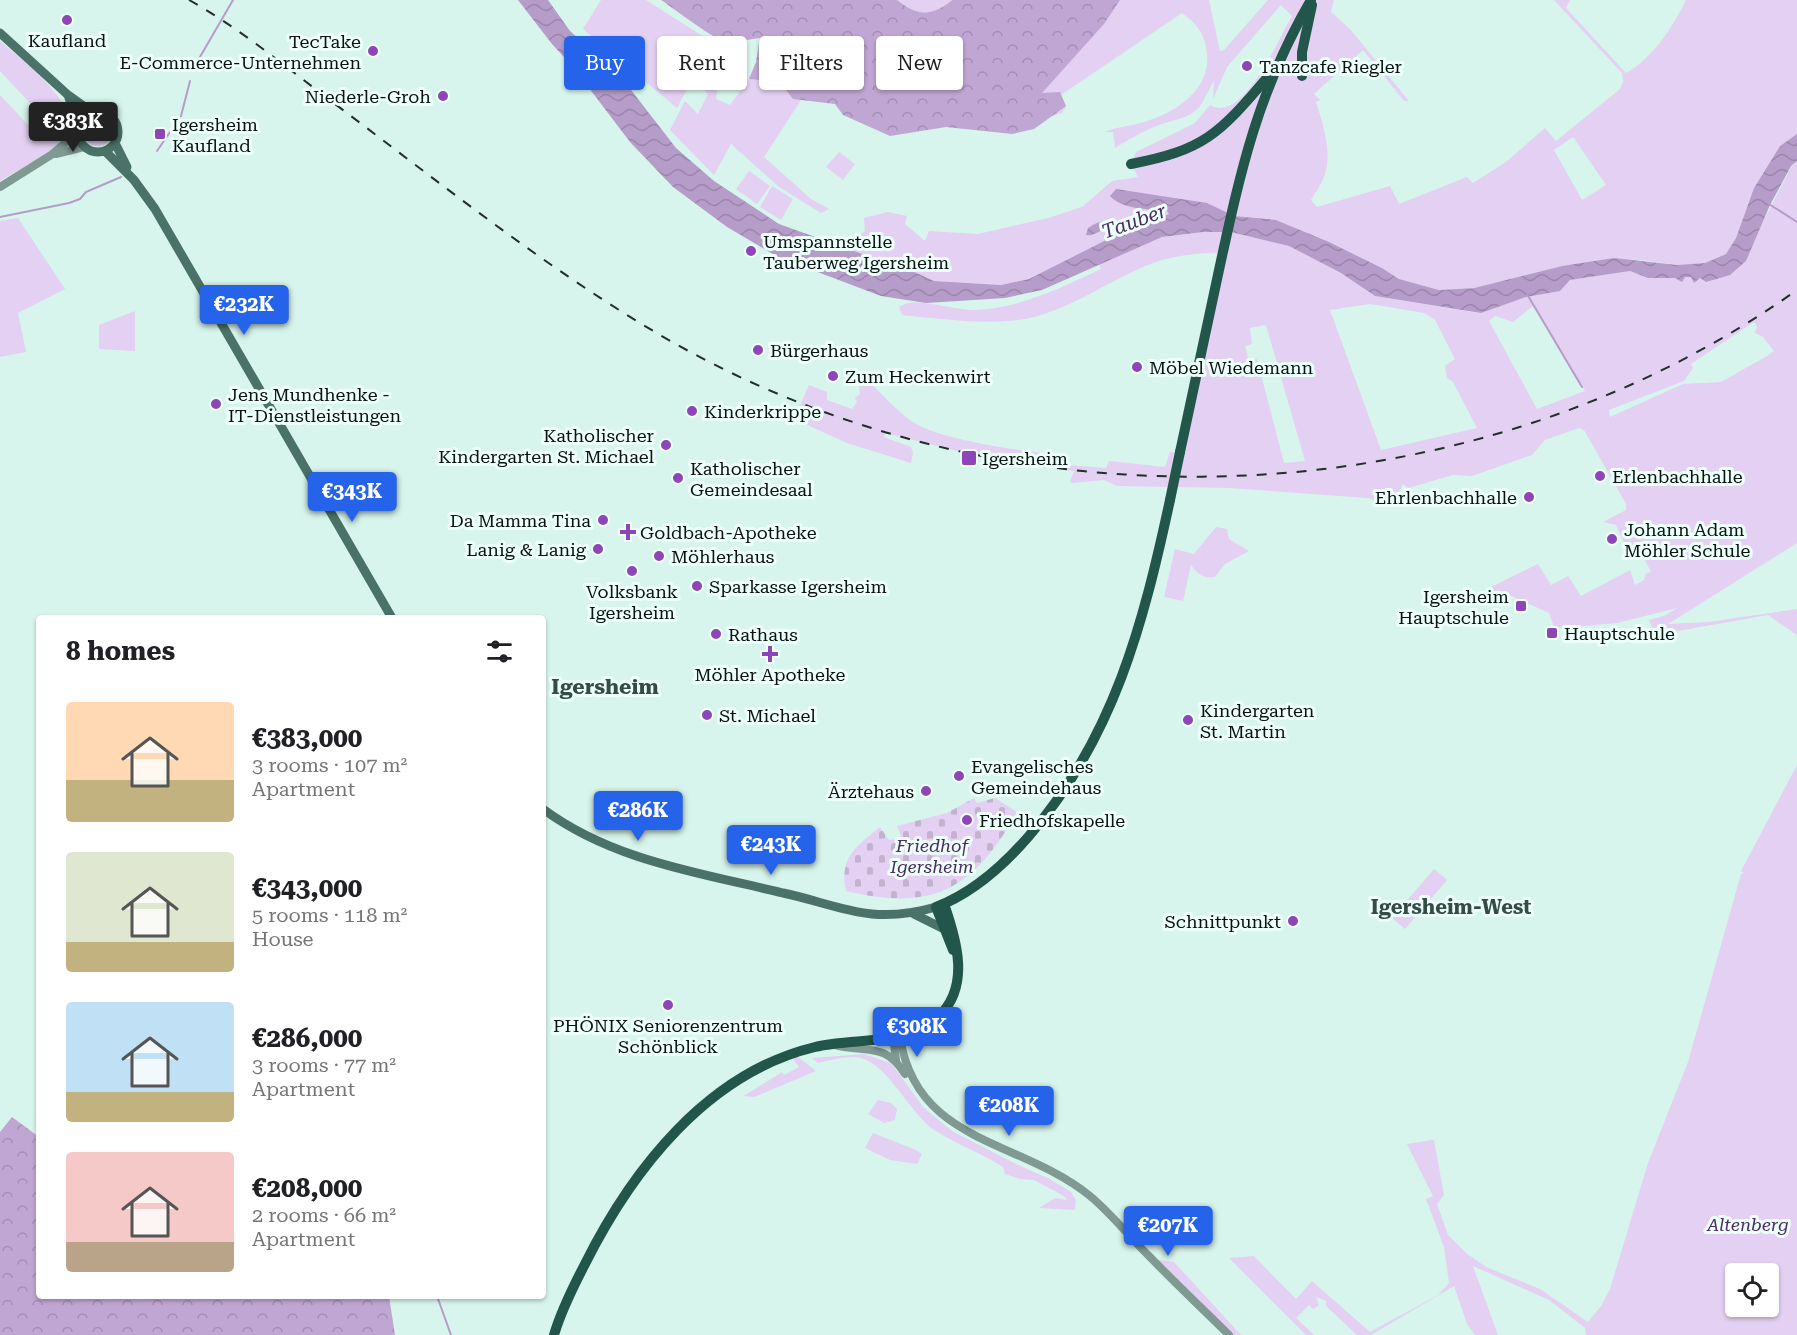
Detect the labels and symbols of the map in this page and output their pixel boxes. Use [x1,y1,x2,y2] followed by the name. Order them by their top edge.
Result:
[60,13,74,27] marker: Kaufland
[28,30,107,51] place label: Kaufland
[119,31,361,73] place label: TecTake E-Commerce-Unternehmen
[366,44,380,58] marker: TecTake E-Commerce-Unternehmen
[1259,56,1402,77] place label: Tanzcafe Riegler
[1240,59,1254,73] marker: Tanzcafe Riegler
[305,86,431,107] place label: Niederle-Groh
[436,89,450,103] marker: Niederle-Groh
[31,102,115,153] pin: €383K
[172,114,258,156] place label: Igersheim Kaufland
[153,127,167,141] marker: Igersheim Kaufland
[1098,198,1170,244] water label: Tauber
[763,231,949,273] place label: Umspannstelle Tauberweg Igersheim
[744,244,758,258] marker: Umspannstelle Tauberweg Igersheim
[202,285,286,336] pin: €232K
[770,340,868,361] place label: Bürgerhaus
[751,343,765,357] marker: Bürgerhaus
[1149,357,1314,378] place label: Möbel Wiedemann
[1130,360,1144,374] marker: Möbel Wiedemann
[845,366,991,387] place label: Zum Heckenwirt
[826,369,840,383] marker: Zum Heckenwirt
[228,384,401,426] place label: Jens Mundhenke - IT-Dienstleistungen
[209,397,223,411] marker: Jens Mundhenke - IT-Dienstleistungen
[704,401,821,422] place label: Kinderkrippe
[685,404,699,418] marker: Kinderkrippe
[438,425,654,467] place label: Katholischer Kindergarten St. Michael
[659,438,673,452] marker: Katholischer Kindergarten St. Michael
[982,448,1068,469] place label: Igersheim
[960,449,978,467] marker: Igersheim
[690,458,813,500] place label: Katholischer Gemeindesaal
[1612,466,1743,487] place label: Erlenbachhalle
[1593,469,1607,483] marker: Erlenbachhalle
[671,471,685,485] marker: Katholischer Gemeindesaal
[310,472,394,523] pin: €343K
[1375,487,1517,508] place label: Ehrlenbachhalle
[1522,490,1536,504] marker: Ehrlenbachhalle
[450,510,591,531] place label: Da Mamma Tina
[596,513,610,527] marker: Da Mamma Tina
[1624,519,1751,561] place label: Johann Adam Möhler Schule
[640,522,817,543] place label: Goldbach-Apotheke
[621,525,635,539] marker: Goldbach-Apotheke
[1605,532,1619,546] marker: Johann Adam Möhler Schule
[466,539,587,560] place label: Lanig & Lanig
[591,542,605,556] marker: Lanig & Lanig
[671,546,774,567] place label: Möhlerhaus
[652,549,666,563] marker: Möhlerhaus
[625,564,639,578] marker: Volksbank Igersheim
[709,576,887,597] place label: Sparkasse Igersheim
[690,579,704,593] marker: Sparkasse Igersheim
[586,581,678,623] place label: Volksbank Igersheim
[1398,586,1509,628] place label: Igersheim Hauptschule
[1514,599,1528,613] marker: Igersheim Hauptschule
[1564,623,1675,644] place label: Hauptschule
[728,624,798,645] place label: Rathaus
[1545,626,1559,640] marker: Hauptschule
[709,627,723,641] marker: Rathaus
[763,647,777,661] marker: Möhler Apotheke
[695,664,846,685] place label: Möhler Apotheke
[551,675,659,699] district label: Igersheim
[1200,700,1315,742] place label: Kindergarten St. Martin
[719,705,816,726] place label: St. Michael
[700,708,714,722] marker: St. Michael
[1181,713,1195,727] marker: Kindergarten St. Martin
[971,756,1101,798] place label: Evangelisches Gemeindehaus
[952,769,966,783] marker: Evangelisches Gemeindehaus
[828,781,914,802] place label: Ärztehaus
[919,784,933,798] marker: Ärztehaus
[596,791,680,842] pin: €286K
[979,810,1125,831] place label: Friedhofskapelle
[960,813,974,827] marker: Friedhofskapelle
[729,825,813,876] pin: €243K
[889,835,974,877] park label: Friedhof Igersheim
[1371,895,1531,919] district label: Igersheim-West
[1164,911,1281,932] place label: Schnittpunkt
[1286,914,1300,928] marker: Schnittpunkt
[661,998,675,1012] marker: PHÖNIX Seniorenzentrum Schönblick
[875,1007,959,1058] pin: €308K
[553,1015,783,1057] place label: PHÖNIX Seniorenzentrum Schönblick
[967,1086,1051,1137] pin: €208K
[1126,1206,1210,1257] pin: €207K
[1706,1214,1789,1235] park label: Altenberg

